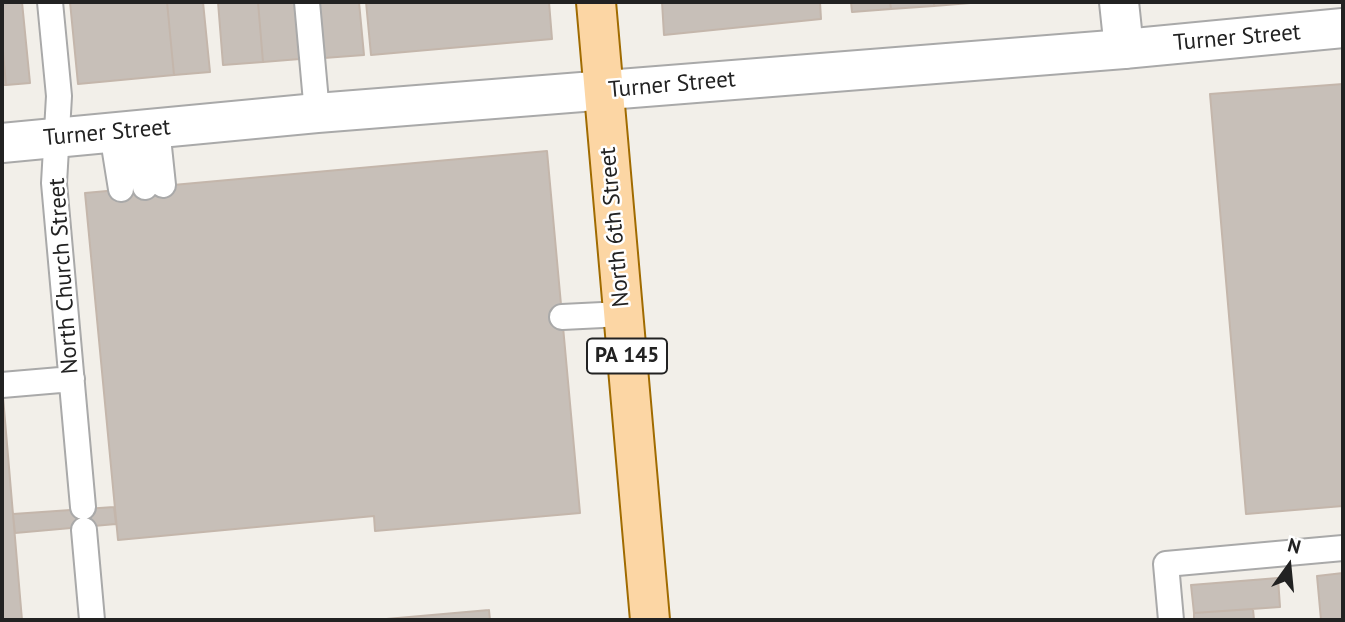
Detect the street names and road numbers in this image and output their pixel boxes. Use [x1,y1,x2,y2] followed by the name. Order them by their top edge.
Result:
[1172,19,1302,57] street label: Turner Street
[607,66,737,104] street label: Turner Street
[42,114,172,152] street label: Turner Street
[594,146,636,308] street label: North 6th Street
[43,177,85,375] street label: North Church Street
[587,338,667,374] road number: PA 145

